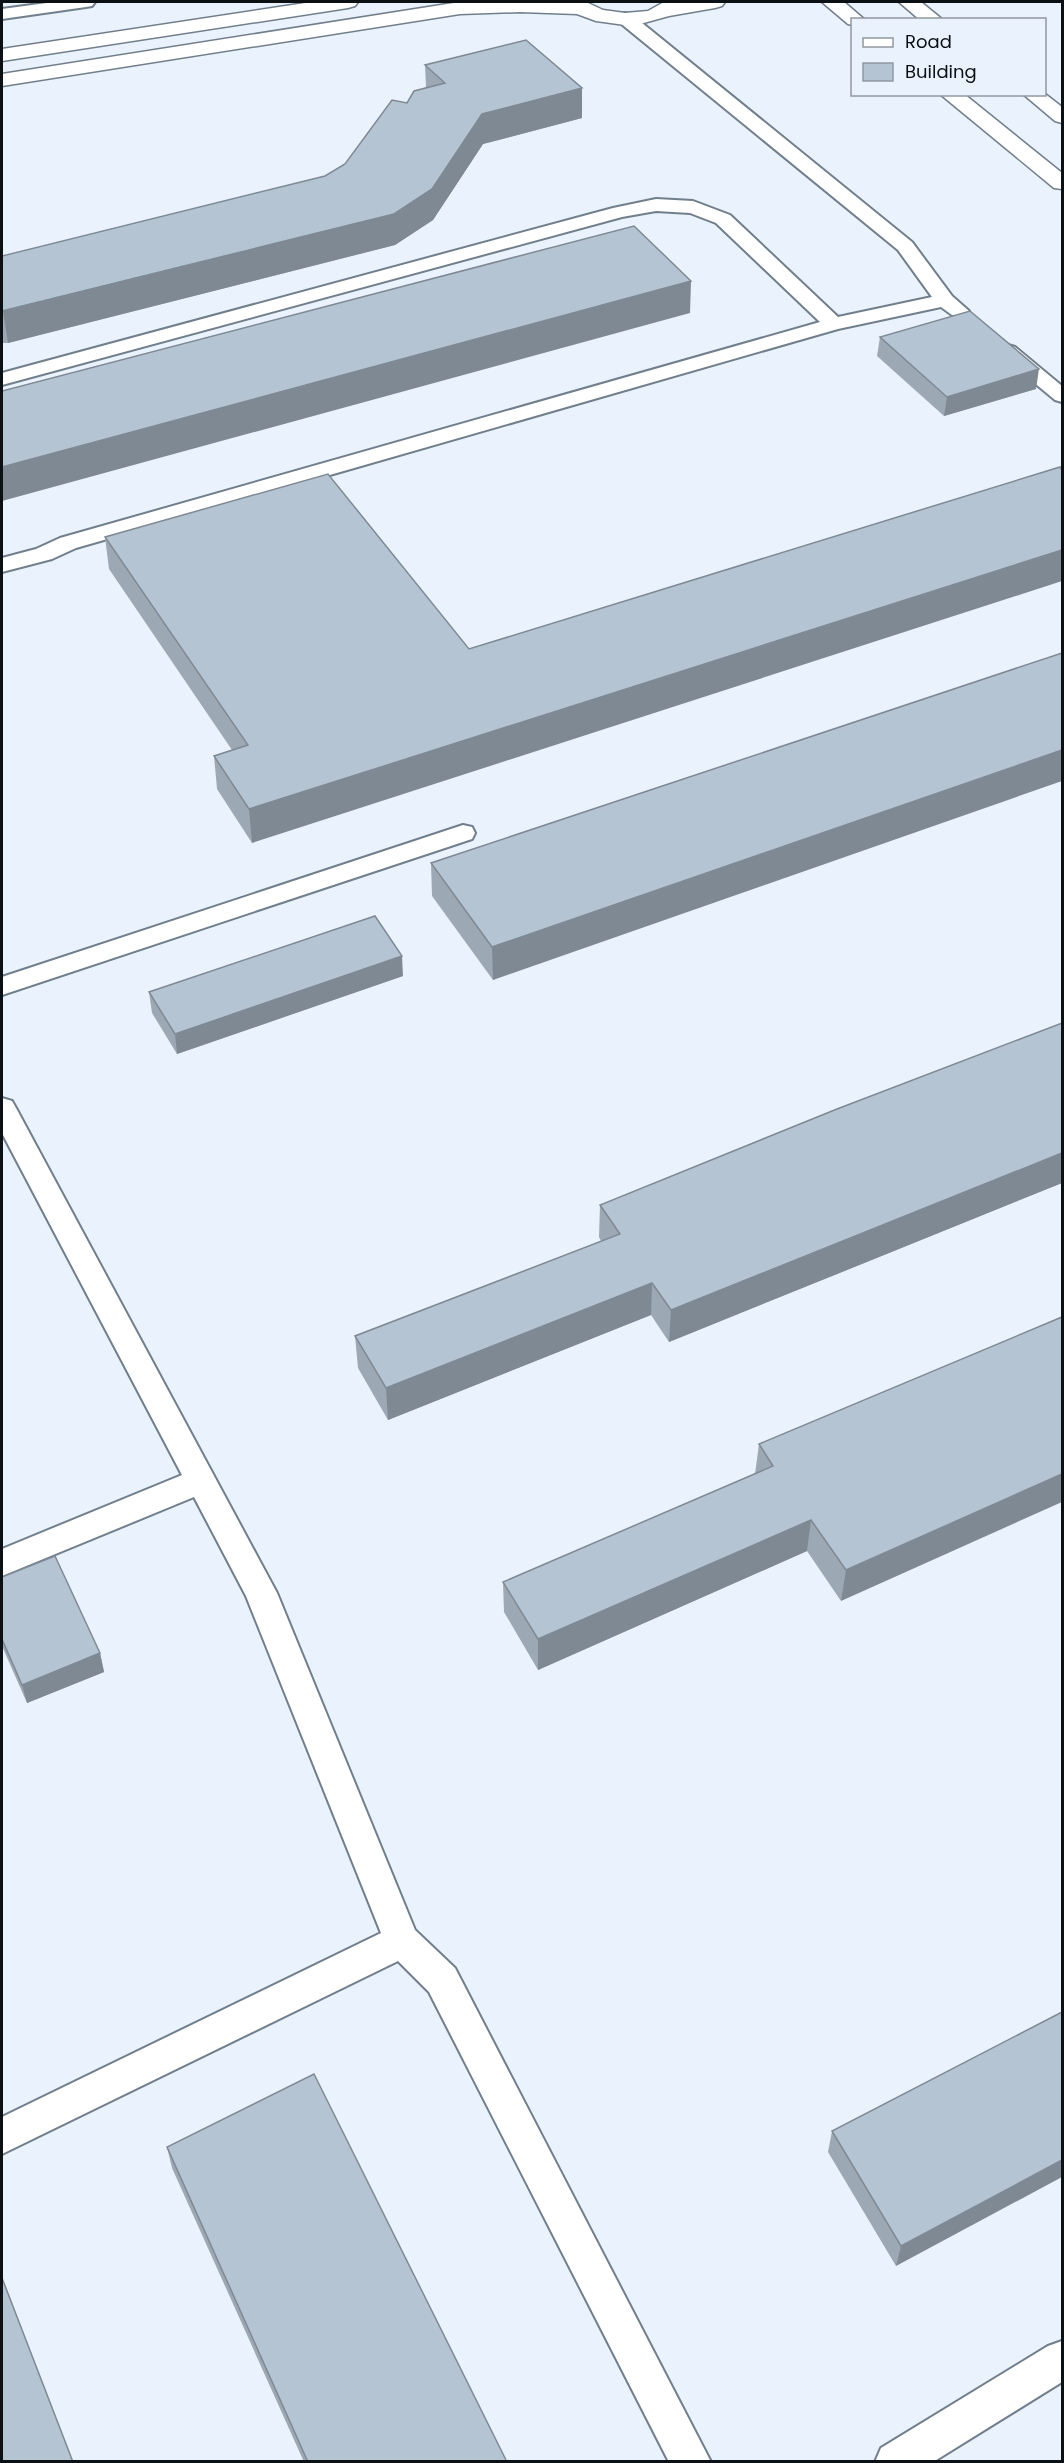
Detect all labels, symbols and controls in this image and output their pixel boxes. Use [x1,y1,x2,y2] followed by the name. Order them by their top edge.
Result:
[851,18,1046,96] legend
[905,29,952,54] text: Road
[905,59,977,84] text: Building

